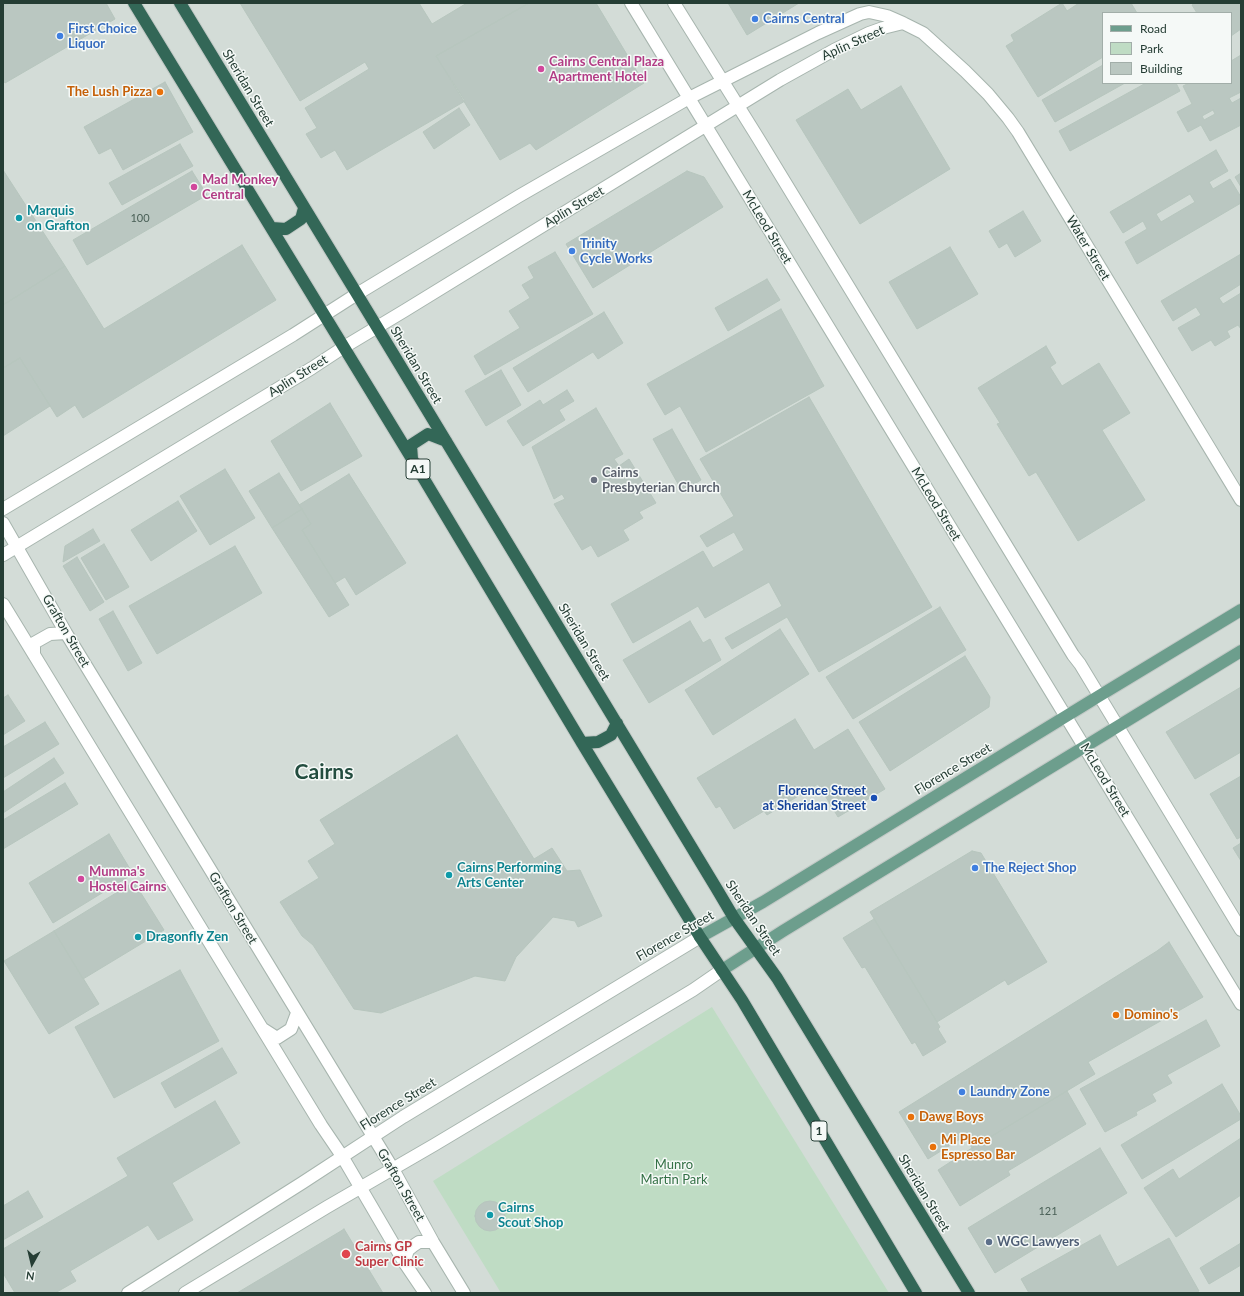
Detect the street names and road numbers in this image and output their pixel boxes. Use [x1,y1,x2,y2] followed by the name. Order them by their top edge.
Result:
[819,22,887,64] street label: Aplin Street
[219,46,277,130] street label: Sheridan Street
[541,183,607,231] street label: Aplin Street
[739,187,795,267] street label: McLeod Street
[1063,213,1113,283] street label: Water Street
[387,323,445,407] street label: Sheridan Street
[265,352,331,400] street label: Aplin Street
[406,459,430,479] road number: A1
[908,464,964,544] street label: McLeod Street
[39,592,93,670] street label: Grafton Street
[555,600,613,684] street label: Sheridan Street
[912,740,994,798] street label: Florence Street
[1077,740,1133,820] street label: McLeod Street
[205,869,261,947] street label: Grafton Street
[722,877,784,959] street label: Sheridan Street
[634,908,716,964] street label: Florence Street
[357,1074,439,1134] street label: Florence Street
[811,1121,827,1141] road number: 1
[374,1146,428,1224] street label: Grafton Street
[895,1151,953,1235] street label: Sheridan Street

